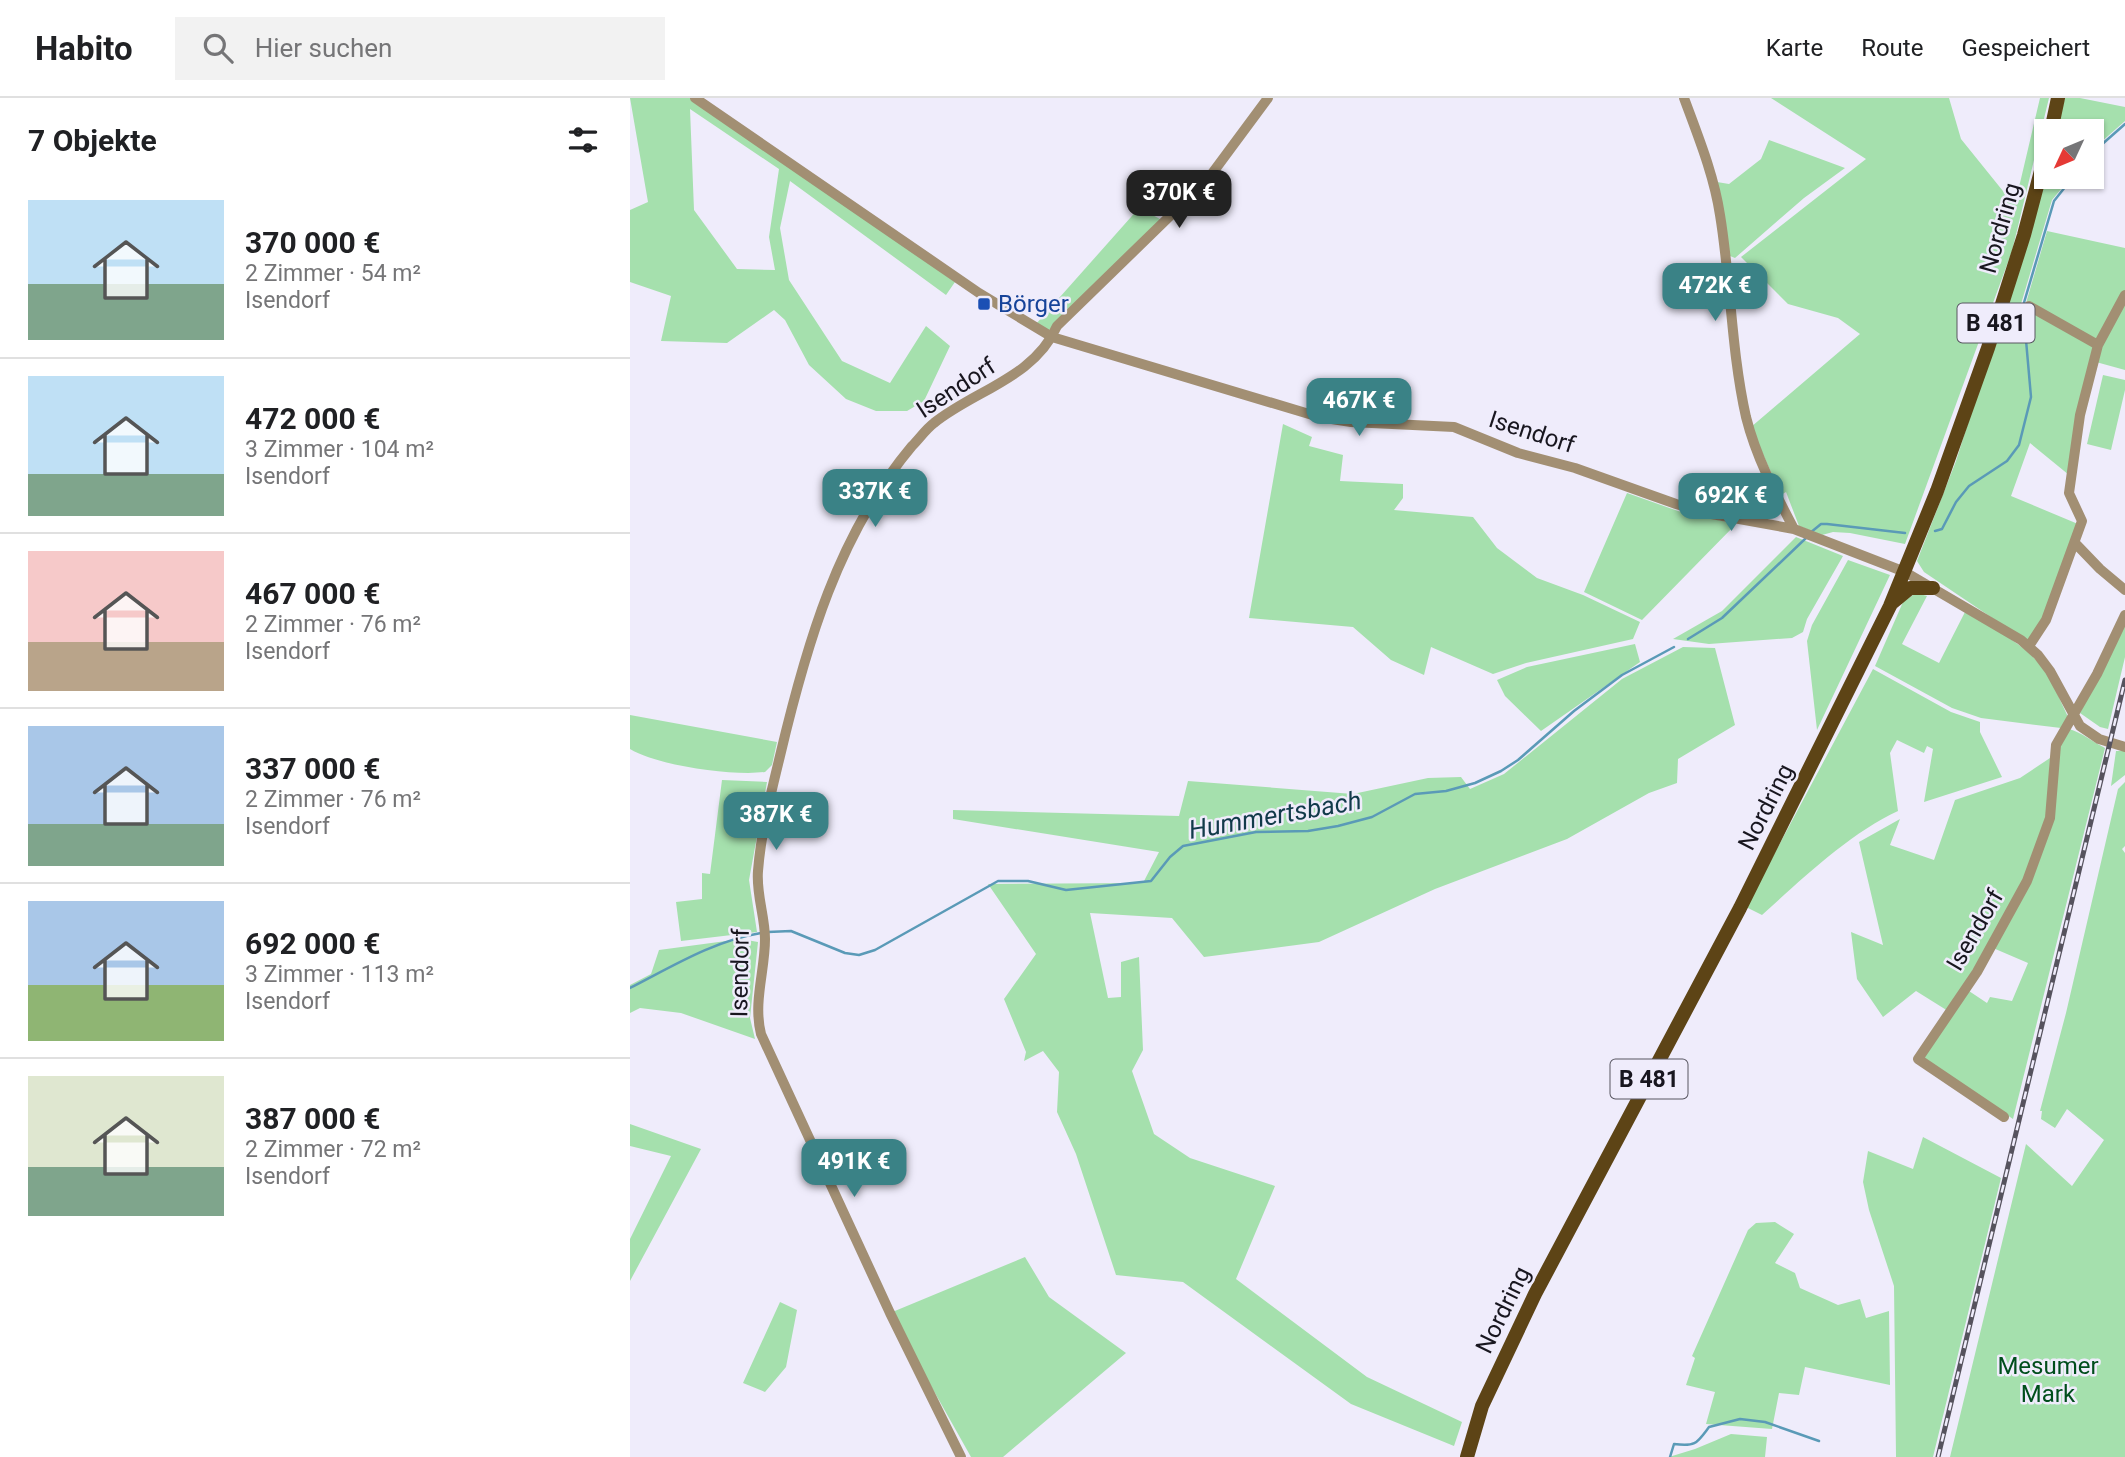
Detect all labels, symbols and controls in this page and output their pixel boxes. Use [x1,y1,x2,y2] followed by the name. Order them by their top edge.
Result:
[175,17,665,80] search box
[35,29,133,68] text: Habito
[199,29,237,67] icon: search
[255,33,392,63] text: Hier suchen
[1766,34,1823,62] text: Karte
[1861,34,1923,62] text: Route
[1961,34,2090,62] text: Gespeichert
[2034,119,2104,189] north arrow
[2034,119,2104,189] map controls
[564,121,602,159] icon: filters
[28,123,157,158] text: 7 Objekte
[1122,170,1236,230] pin: 370K €
[1142,179,1216,206] text: 370K €
[1974,179,2026,277] street label: Nordring
[245,225,380,260] text: 370 000 €
[84,228,168,312] icon: home
[245,260,421,287] text: 2 Zimmer · 54 m²
[1658,264,1772,323] pin: 472K €
[1678,272,1752,299] text: 472K €
[245,287,330,314] text: Isendorf
[998,290,1069,318] place label: Börger
[976,296,992,312] marker: Börger
[1958,304,2034,342] road number: B 481
[911,352,1001,424] street label: Isendorf
[1302,378,1416,438] pin: 467K €
[1322,387,1396,414] text: 467K €
[245,401,380,436] text: 472 000 €
[84,404,168,488] icon: home
[1485,405,1579,459] street label: Isendorf
[245,436,434,463] text: 3 Zimmer · 104 m²
[245,463,330,490] text: Isendorf
[818,470,932,529] pin: 337K €
[1674,474,1788,533] pin: 692K €
[838,478,912,505] text: 337K €
[1694,482,1768,509] text: 692K €
[245,576,380,611] text: 467 000 €
[84,579,168,663] icon: home
[245,611,421,638] text: 2 Zimmer · 76 m²
[245,638,330,665] text: Isendorf
[245,751,380,786] text: 337 000 €
[84,754,168,838] icon: home
[1732,759,1800,855] street label: Nordring
[1186,785,1364,845] water label: Hummertsbach
[245,786,421,813] text: 2 Zimmer · 76 m²
[719,792,833,852] pin: 387K €
[739,801,813,828] text: 387K €
[245,813,330,840] text: Isendorf
[1941,884,2010,975] street label: Isendorf
[245,926,380,961] text: 692 000 €
[725,928,755,1018] street label: Isendorf
[84,929,168,1013] icon: home
[245,961,434,988] text: 3 Zimmer · 113 m²
[245,988,330,1015] text: Isendorf
[1611,1060,1688,1098] road number: B 481
[245,1101,380,1136] text: 387 000 €
[84,1104,168,1188] icon: home
[245,1136,421,1163] text: 2 Zimmer · 72 m²
[797,1140,911,1199] pin: 491K €
[817,1148,891,1175] text: 491K €
[245,1163,330,1190] text: Isendorf
[1470,1262,1536,1358] street label: Nordring
[1997,1352,2099,1408] park label: Mesumer Mark

